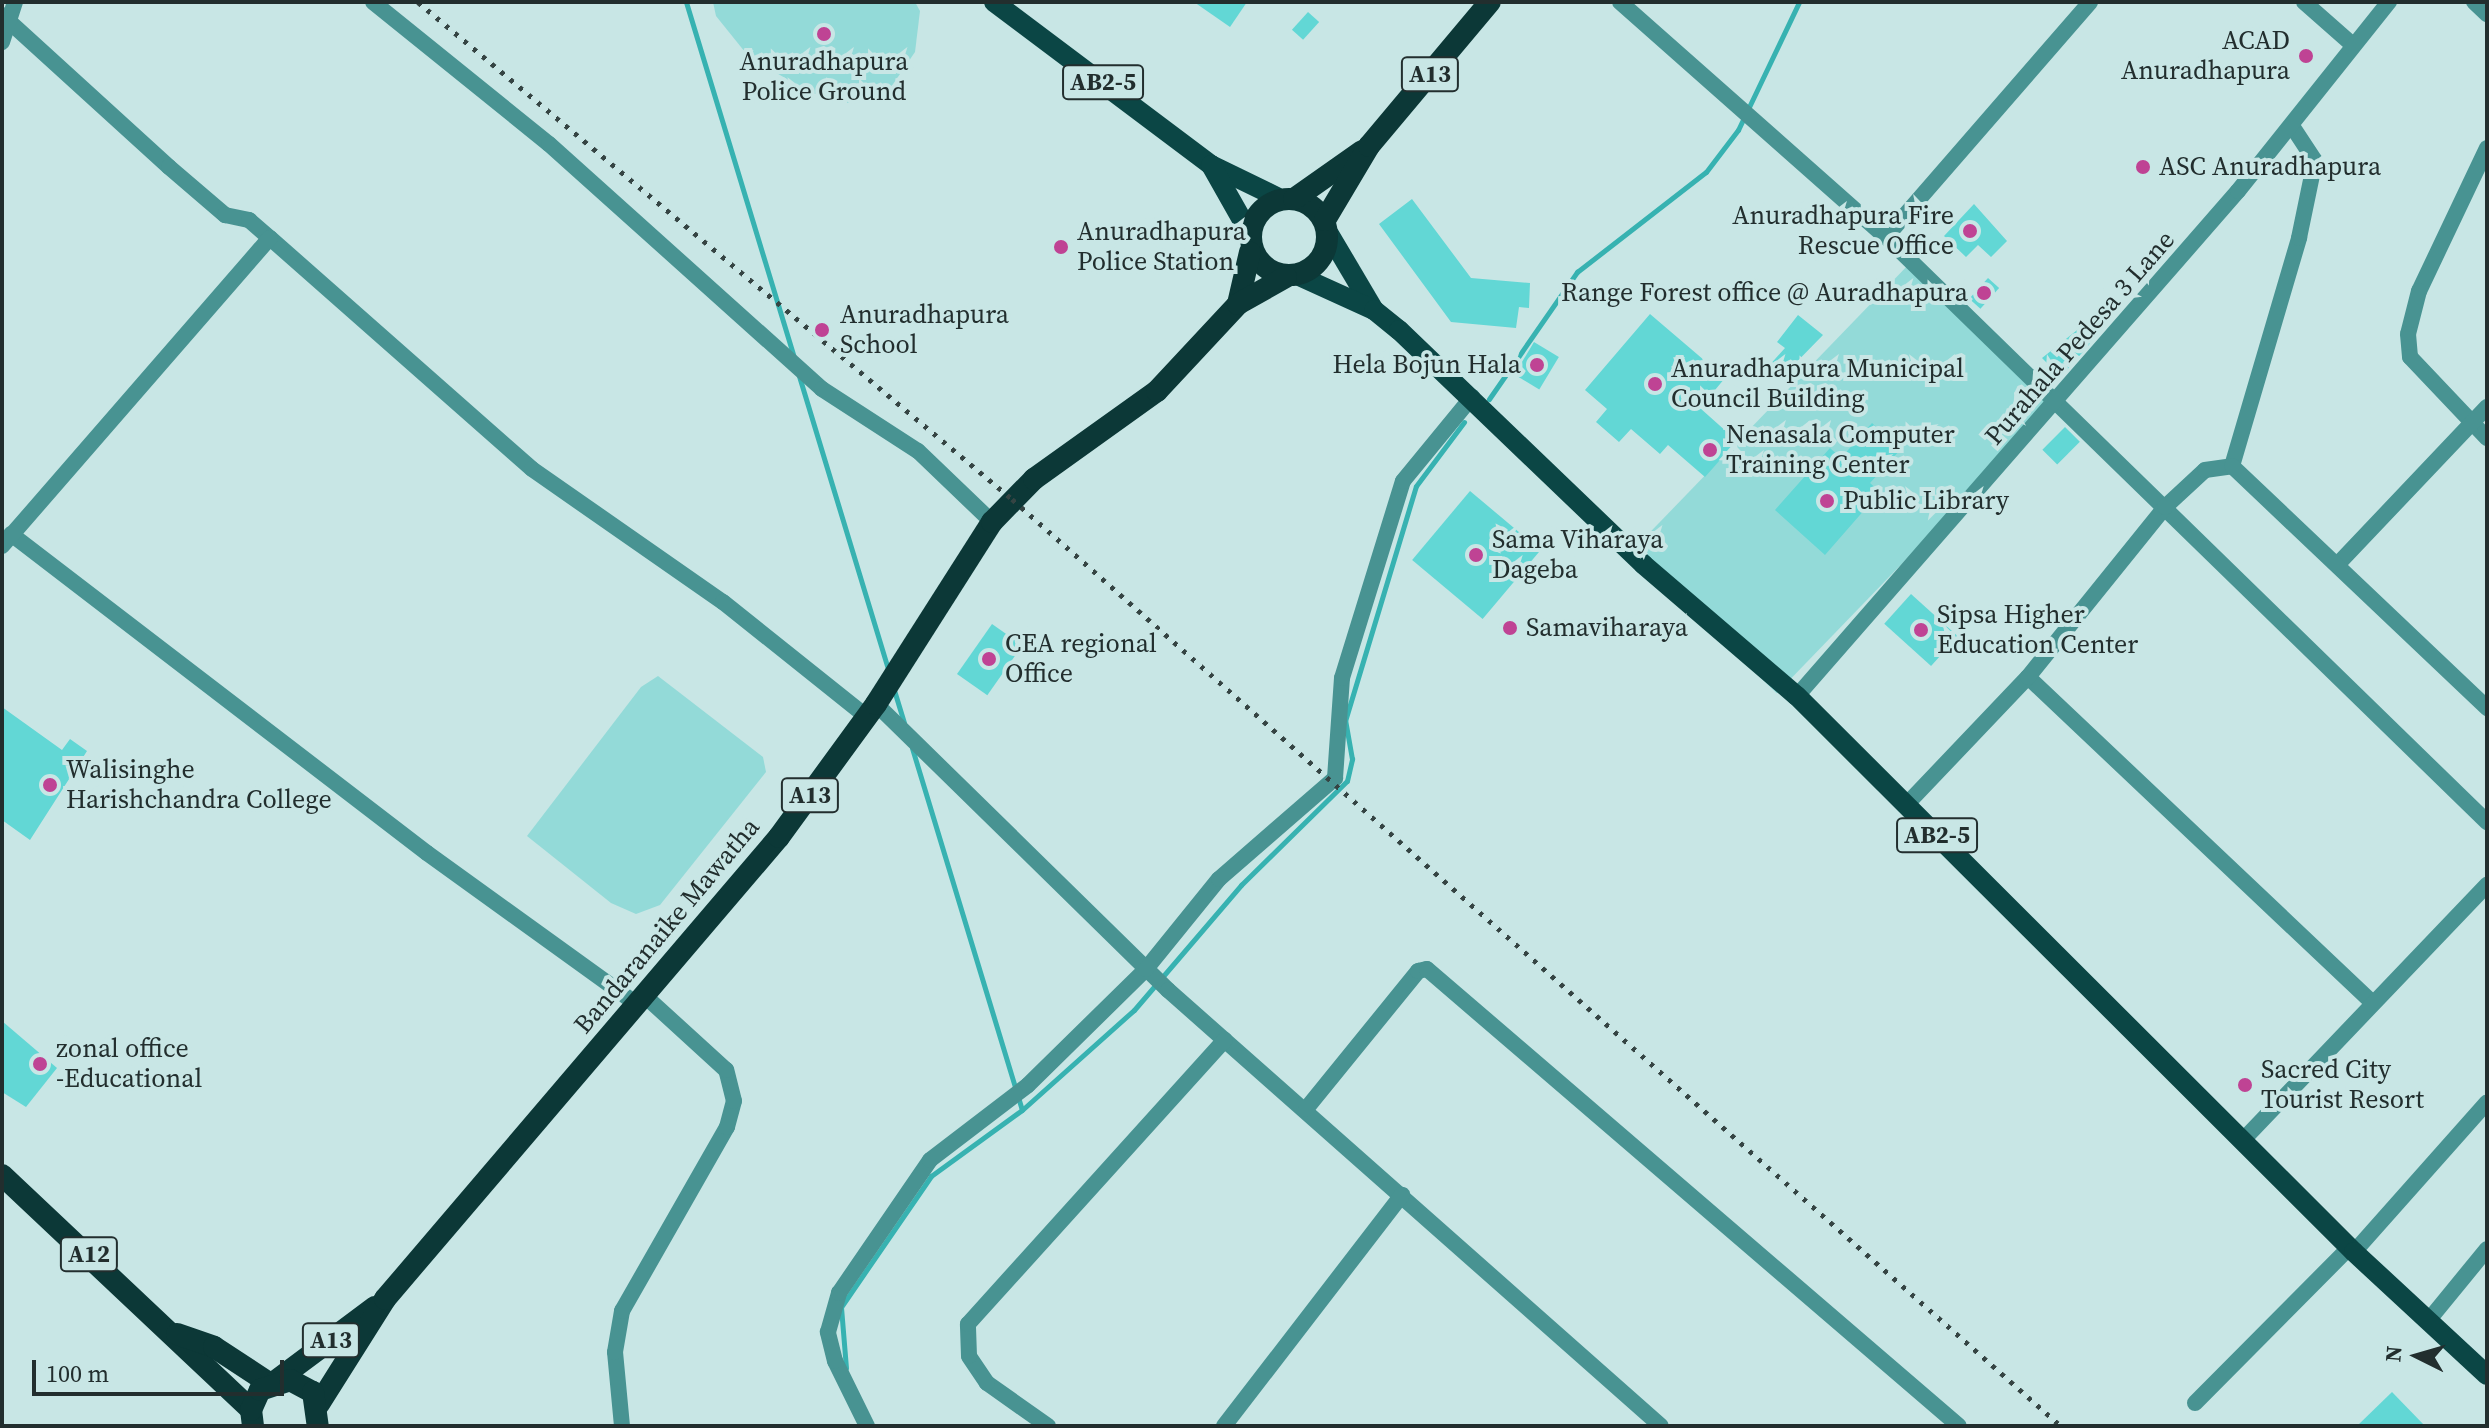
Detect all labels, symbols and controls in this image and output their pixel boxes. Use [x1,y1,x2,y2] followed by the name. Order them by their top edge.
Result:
[815,25,833,43] marker: Anuradhapura Police Ground
[2121,25,2290,86] place label: ACAD Anuradhapura
[739,46,909,108] place label: Anuradhapura Police Ground
[2297,47,2315,65] marker: ACAD Anuradhapura
[1400,54,1460,94] road number: A13
[1061,62,1145,102] road number: AB2-5
[2159,151,2381,183] place label: ASC Anuradhapura
[2134,158,2152,176] marker: ASC Anuradhapura
[1732,200,1954,262] place label: Anuradhapura Fire Rescue Office
[1077,216,1246,278] place label: Anuradhapura Police Station
[1961,222,1979,240] marker: Anuradhapura Fire Rescue Office
[1979,225,2181,451] street label: Purahala Pedesa 3 Lane
[1052,238,1070,256] marker: Anuradhapura Police Station
[1561,277,1968,309] place label: Range Forest office @ Auradhapura
[1975,284,1993,302] marker: Range Forest office @ Auradhapura
[840,299,1009,360] place label: Anuradhapura School
[811,319,833,341] marker: Anuradhapura School
[1333,349,1521,381] place label: Hela Bojun Hala
[1671,353,1964,414] place label: Anuradhapura Municipal Council Building
[1528,356,1546,374] marker: Hela Bojun Hala
[1646,375,1664,393] marker: Anuradhapura Municipal Council Building
[1726,419,1955,480] place label: Nenasala Computer Training Center
[1701,441,1719,459] marker: Nenasala Computer Training Center
[1843,485,2009,517] place label: Public Library
[1818,492,1836,510] marker: Public Library
[1492,524,1664,586] place label: Sama Viharaya Dageba
[1467,546,1485,564] marker: Sama Viharaya Dageba
[1937,599,2138,660] place label: Sipsa Higher Education Center
[1526,612,1688,644] place label: Samaviharaya
[1501,619,1519,637] marker: Samaviharaya
[1912,621,1930,639] marker: Sipsa Higher Education Center
[1005,628,1157,690] place label: CEA regional Office
[980,650,998,668] marker: CEA regional Office
[66,754,332,816] place label: Walisinghe Harishchandra College
[780,775,840,815] road number: A13
[41,776,59,794] marker: Walisinghe Harishchandra College
[568,812,766,1040] street label: Bandaranaike Mawatha
[1895,815,1979,855] road number: AB2-5
[56,1033,202,1094] place label: zonal office -Educational
[2261,1054,2424,1116] place label: Sacred City Tourist Resort
[31,1055,49,1073] marker: zonal office -Educational
[2236,1076,2254,1094] marker: Sacred City Tourist Resort
[59,1234,119,1274] road number: A12
[2377,1316,2457,1396] north arrow
[301,1320,361,1360] road number: A13
[36,1344,288,1394] scale bar
[2377,1345,2409,1363] text: N
[46,1357,109,1390] text: 100 m

